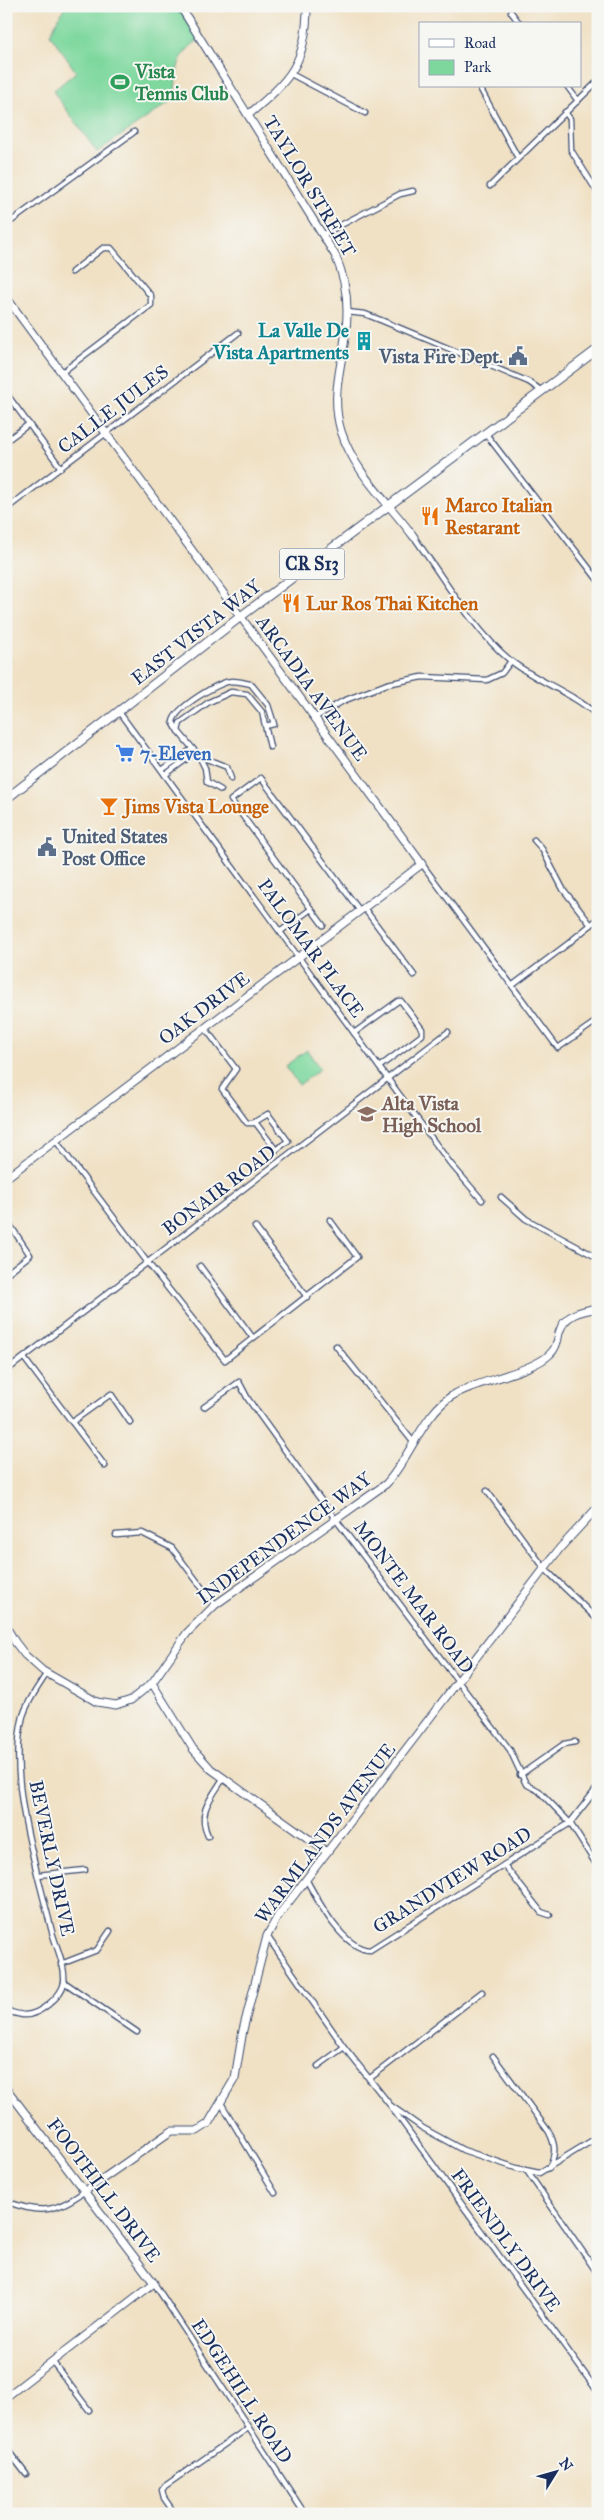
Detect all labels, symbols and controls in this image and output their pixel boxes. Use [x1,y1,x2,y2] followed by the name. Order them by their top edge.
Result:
[419,22,582,88] legend
[464,34,496,52] text: Road
[464,58,491,76] text: Park
[134,60,229,105] place label: Vista Tennis Club
[109,71,131,93] sports icon: Vista Tennis Club
[259,111,361,261] street label: TAYLOR STREET
[212,319,349,365] place label: La Valle De Vista Apartments
[353,330,375,352] building icon: La Valle De Vista Apartments
[378,345,503,369] place label: Vista Fire Dept.
[507,345,529,367] public building icon: Vista Fire Dept.
[53,360,174,459] street label: CALLE JULES
[445,494,553,539] place label: Marco Italian Restarant
[419,505,441,527] restaurant icon: Marco Italian Restarant
[280,548,344,580] road number: CR S13
[127,574,266,690] street label: EAST VISTA WAY
[280,592,302,614] restaurant icon: Lur Ros Thai Kitchen
[306,592,479,615] place label: Lur Ros Thai Kitchen
[251,610,373,766] street label: ARCADIA AVENUE
[114,742,136,764] supermarket icon: 7-Eleven
[140,742,212,765] place label: 7-Eleven
[98,795,120,817] bar icon: Jims Vista Lounge
[121,795,269,819] place label: Jims Vista Lounge
[62,825,168,870] place label: United States Post Office
[36,836,58,858] public building icon: United States Post Office
[253,874,369,1022] street label: PALOMAR PLACE
[154,966,254,1050] street label: OAK DRIVE
[380,1092,482,1138] place label: Alta Vista High School
[356,1103,378,1125] school or university icon: Alta Vista High School
[158,1140,280,1240] street label: BONAIR ROAD
[192,1466,376,1609] street label: INDEPENDENCE WAY
[349,1516,479,1678] street label: MONTE MAR ROAD
[250,1738,400,1928] street label: WARMLANDS AVENUE
[24,1778,80,1938] street label: BEVERLY DRIVE
[368,1822,536,1938] street label: GRANDVIEW ROAD
[42,2113,166,2267] street label: FOOTHILL DRIVE
[446,2164,566,2316] street label: FRIENDLY DRIVE
[187,2314,297,2468] street label: EDGEHILL ROAD
[532,2448,582,2498] north arrow
[556,2455,576,2474] text: N

